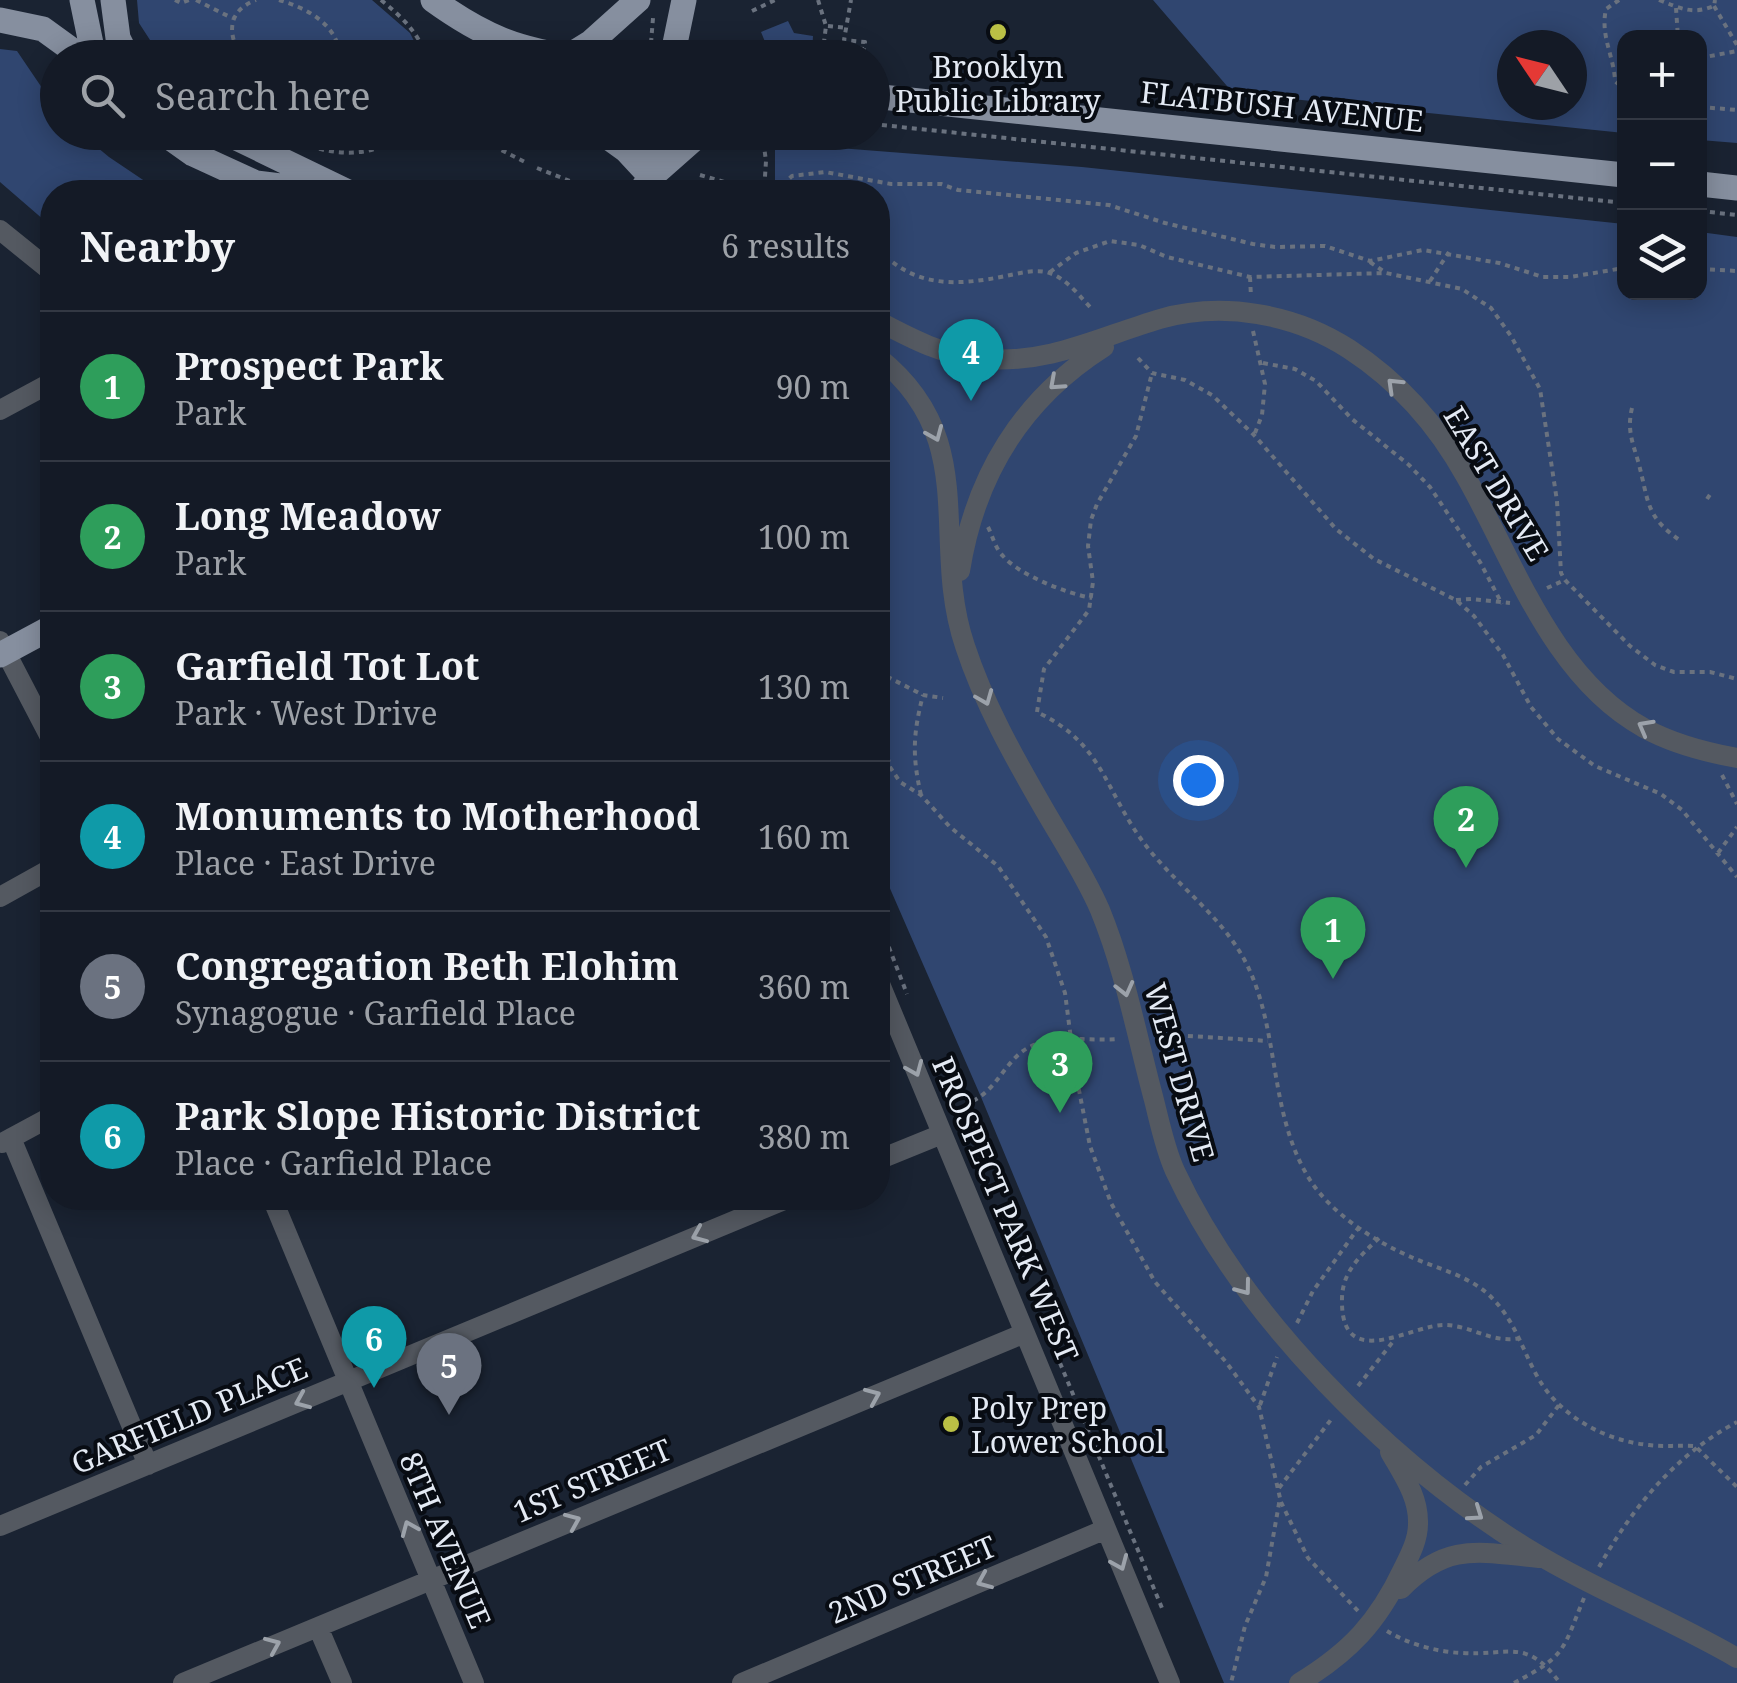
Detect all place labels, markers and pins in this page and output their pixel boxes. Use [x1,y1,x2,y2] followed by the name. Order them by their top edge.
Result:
[987,21,1009,43] marker: Brooklyn Public Library
[895,46,1101,121] place label: Brooklyn Public Library
[938,318,1004,401] pin: 4
[1434,786,1498,868] pin: 2
[1300,896,1366,979] pin: 1
[1028,1030,1092,1113] pin: 3
[342,1306,406,1388] pin: 6
[416,1332,482,1415] pin: 5
[971,1387,1165,1462] place label: Poly Prep Lower School
[940,1413,962,1435] marker: Poly Prep Lower School

